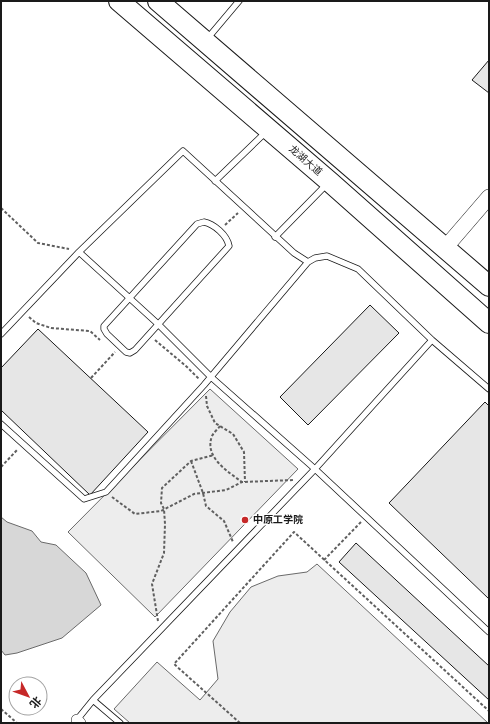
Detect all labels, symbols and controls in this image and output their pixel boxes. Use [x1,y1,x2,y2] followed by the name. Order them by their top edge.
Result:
[286,143,324,179] street label: 龙湖大道
[253,514,303,527] place label: 中原工学院
[240,515,250,525] marker: 中原工学院
[8,676,48,716] north arrow
[26,693,44,711] text: 北

